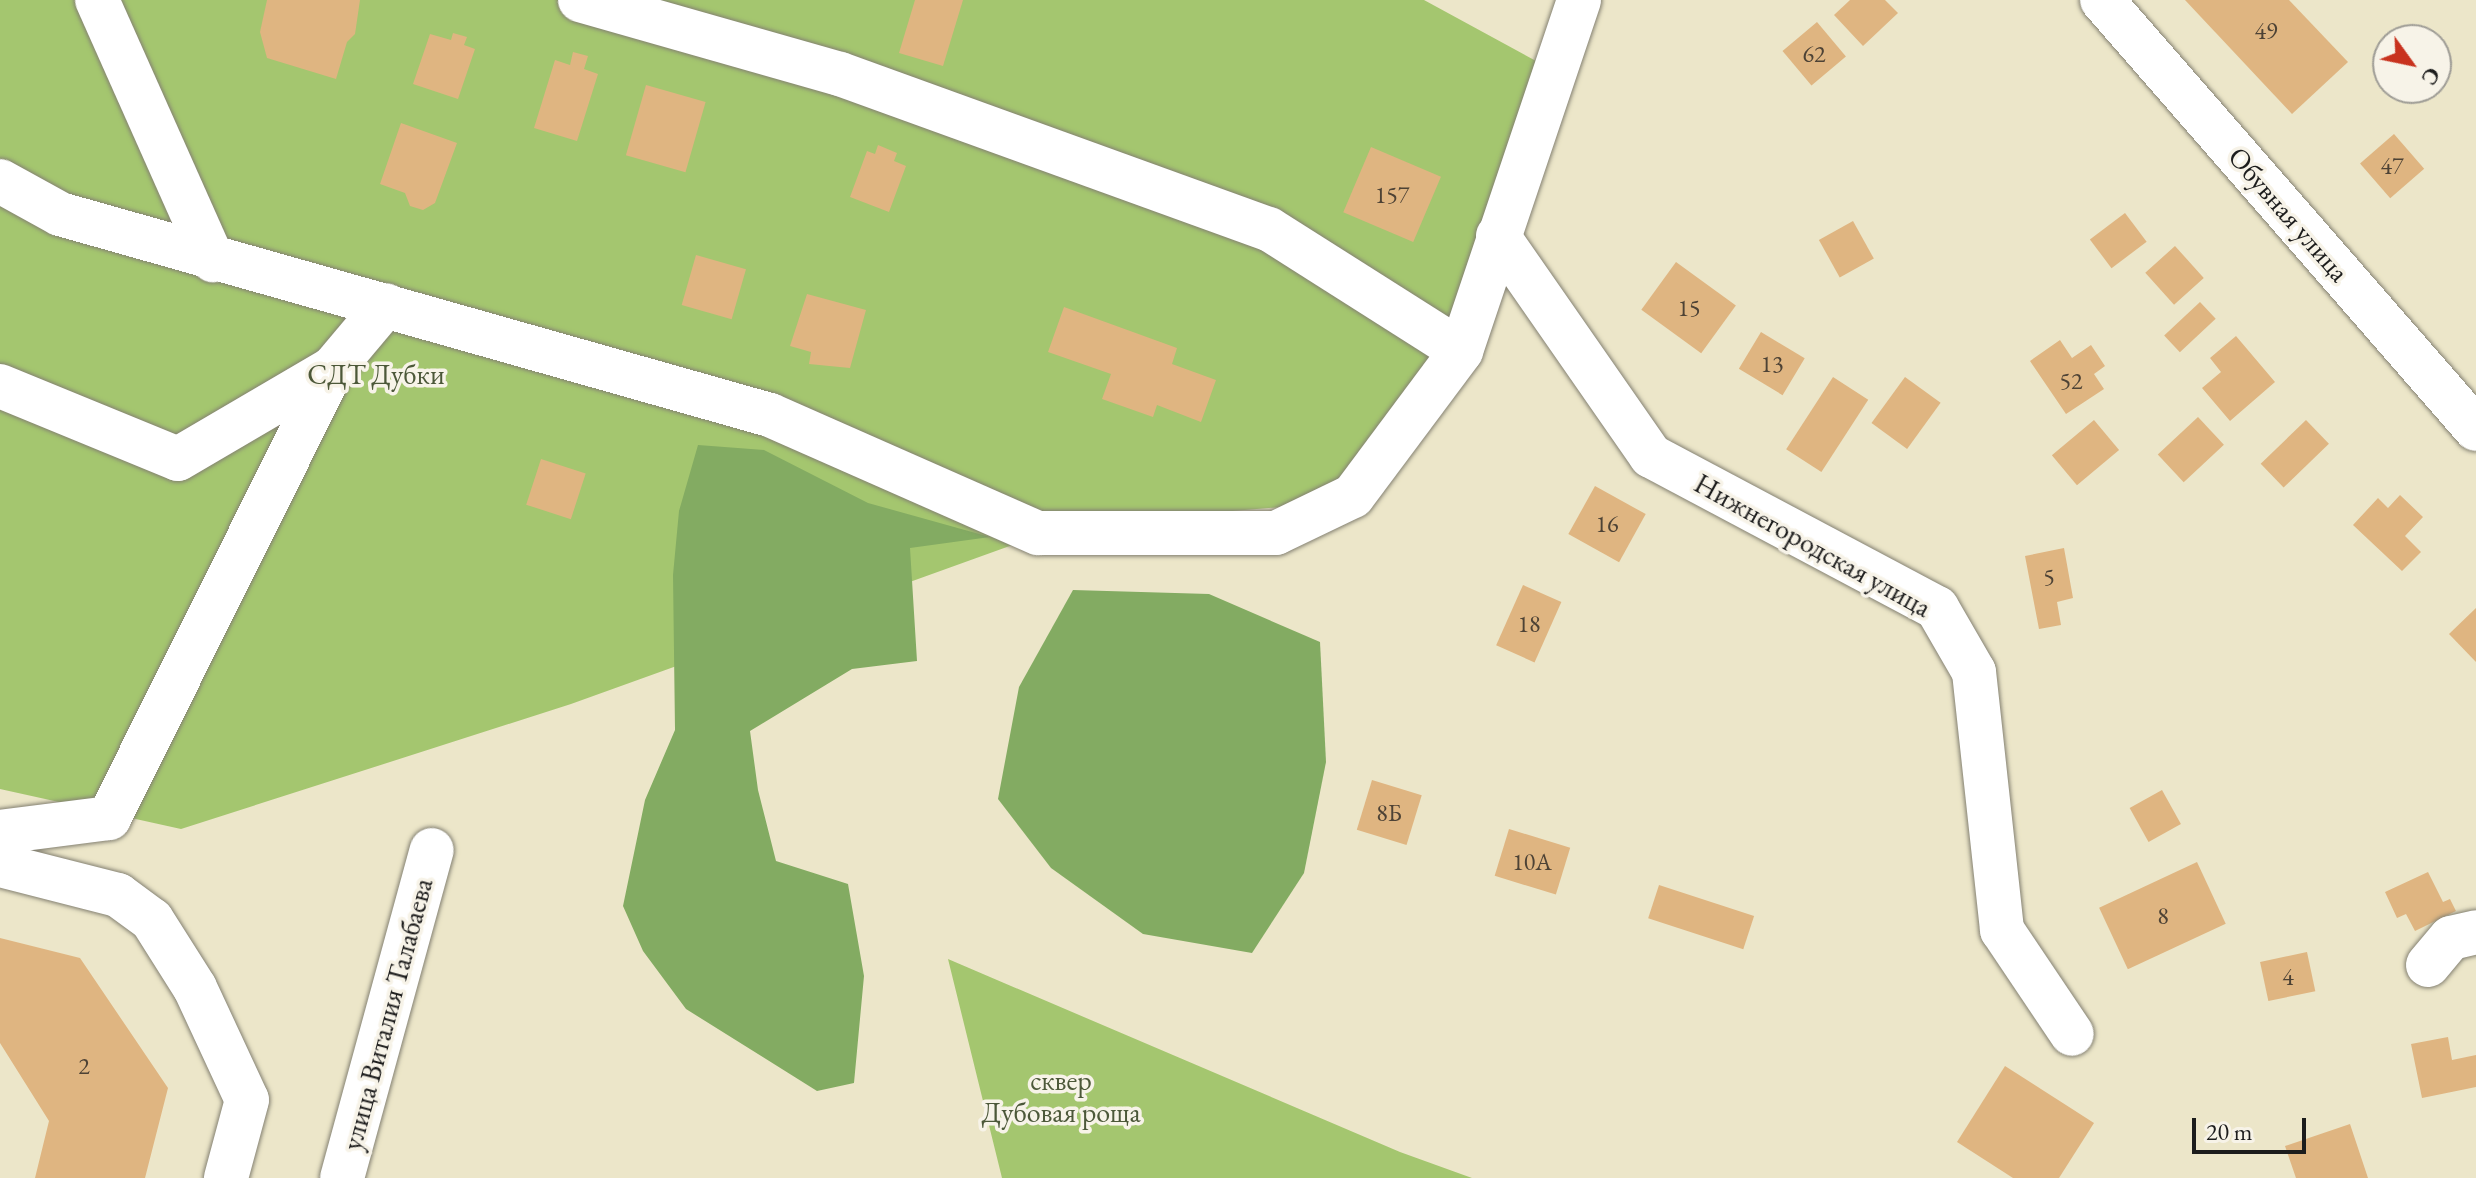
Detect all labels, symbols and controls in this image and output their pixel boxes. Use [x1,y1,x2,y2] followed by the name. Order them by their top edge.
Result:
[2254,17,2278,45] house number: 49
[2372,24,2452,104] north arrow
[1802,40,1826,68] house number: 62
[2414,62,2447,91] text: С
[2221,140,2357,288] street label: Обувная улица
[2380,152,2404,180] house number: 47
[1375,181,1409,209] house number: 157
[1677,294,1701,322] house number: 15
[1760,350,1784,378] house number: 13
[307,357,445,391] park label: СДТ Дубки
[2059,367,2083,395] house number: 52
[1689,466,1937,624] street label: Нижнегородская улица
[1595,510,1619,538] house number: 16
[2043,563,2055,591] house number: 5
[1517,610,1541,638] house number: 18
[1376,799,1402,827] house number: 8Б
[1512,848,1552,876] house number: 10А
[335,874,439,1154] street label: улица Виталия Талабаева
[2157,902,2169,930] house number: 8
[2282,963,2294,991] house number: 4
[78,1052,90,1080] house number: 2
[981,1063,1141,1129] park label: сквер Дубовая роща
[2196,1102,2310,1152] scale bar
[2206,1116,2253,1147] text: 20 m

